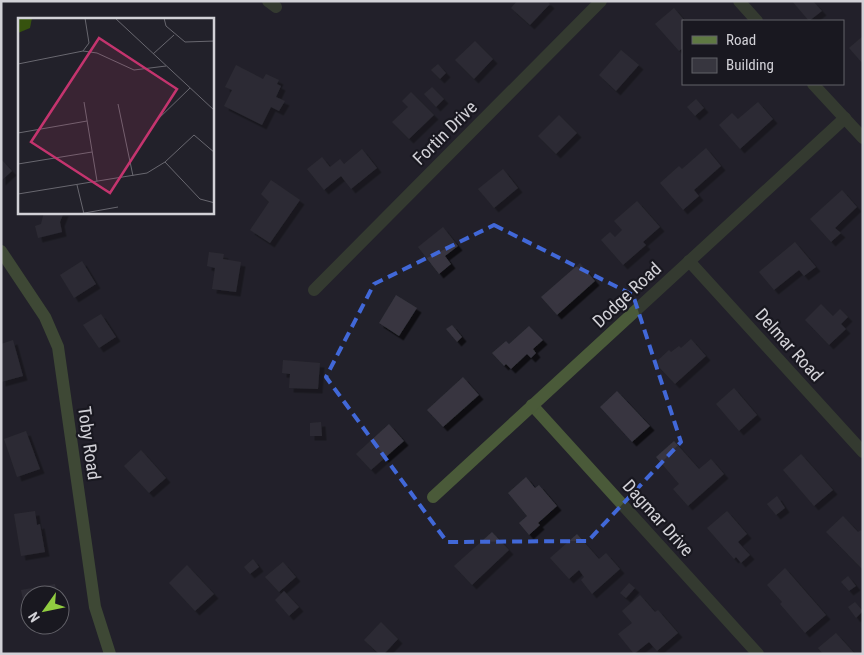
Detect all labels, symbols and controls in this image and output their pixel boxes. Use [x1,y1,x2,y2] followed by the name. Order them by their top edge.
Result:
[18,18,214,214] inset map
[682,20,844,85] legend
[726,31,756,49] text: Road
[726,56,774,74] text: Building
[408,96,481,169] street label: Fortin Drive
[588,258,665,332] street label: Dodge Road
[751,304,828,385] street label: Delmar Road
[74,405,105,481] street label: Toby Road
[619,475,698,560] street label: Dagmar Drive
[20,585,70,635] north arrow
[25,609,43,625] text: N

